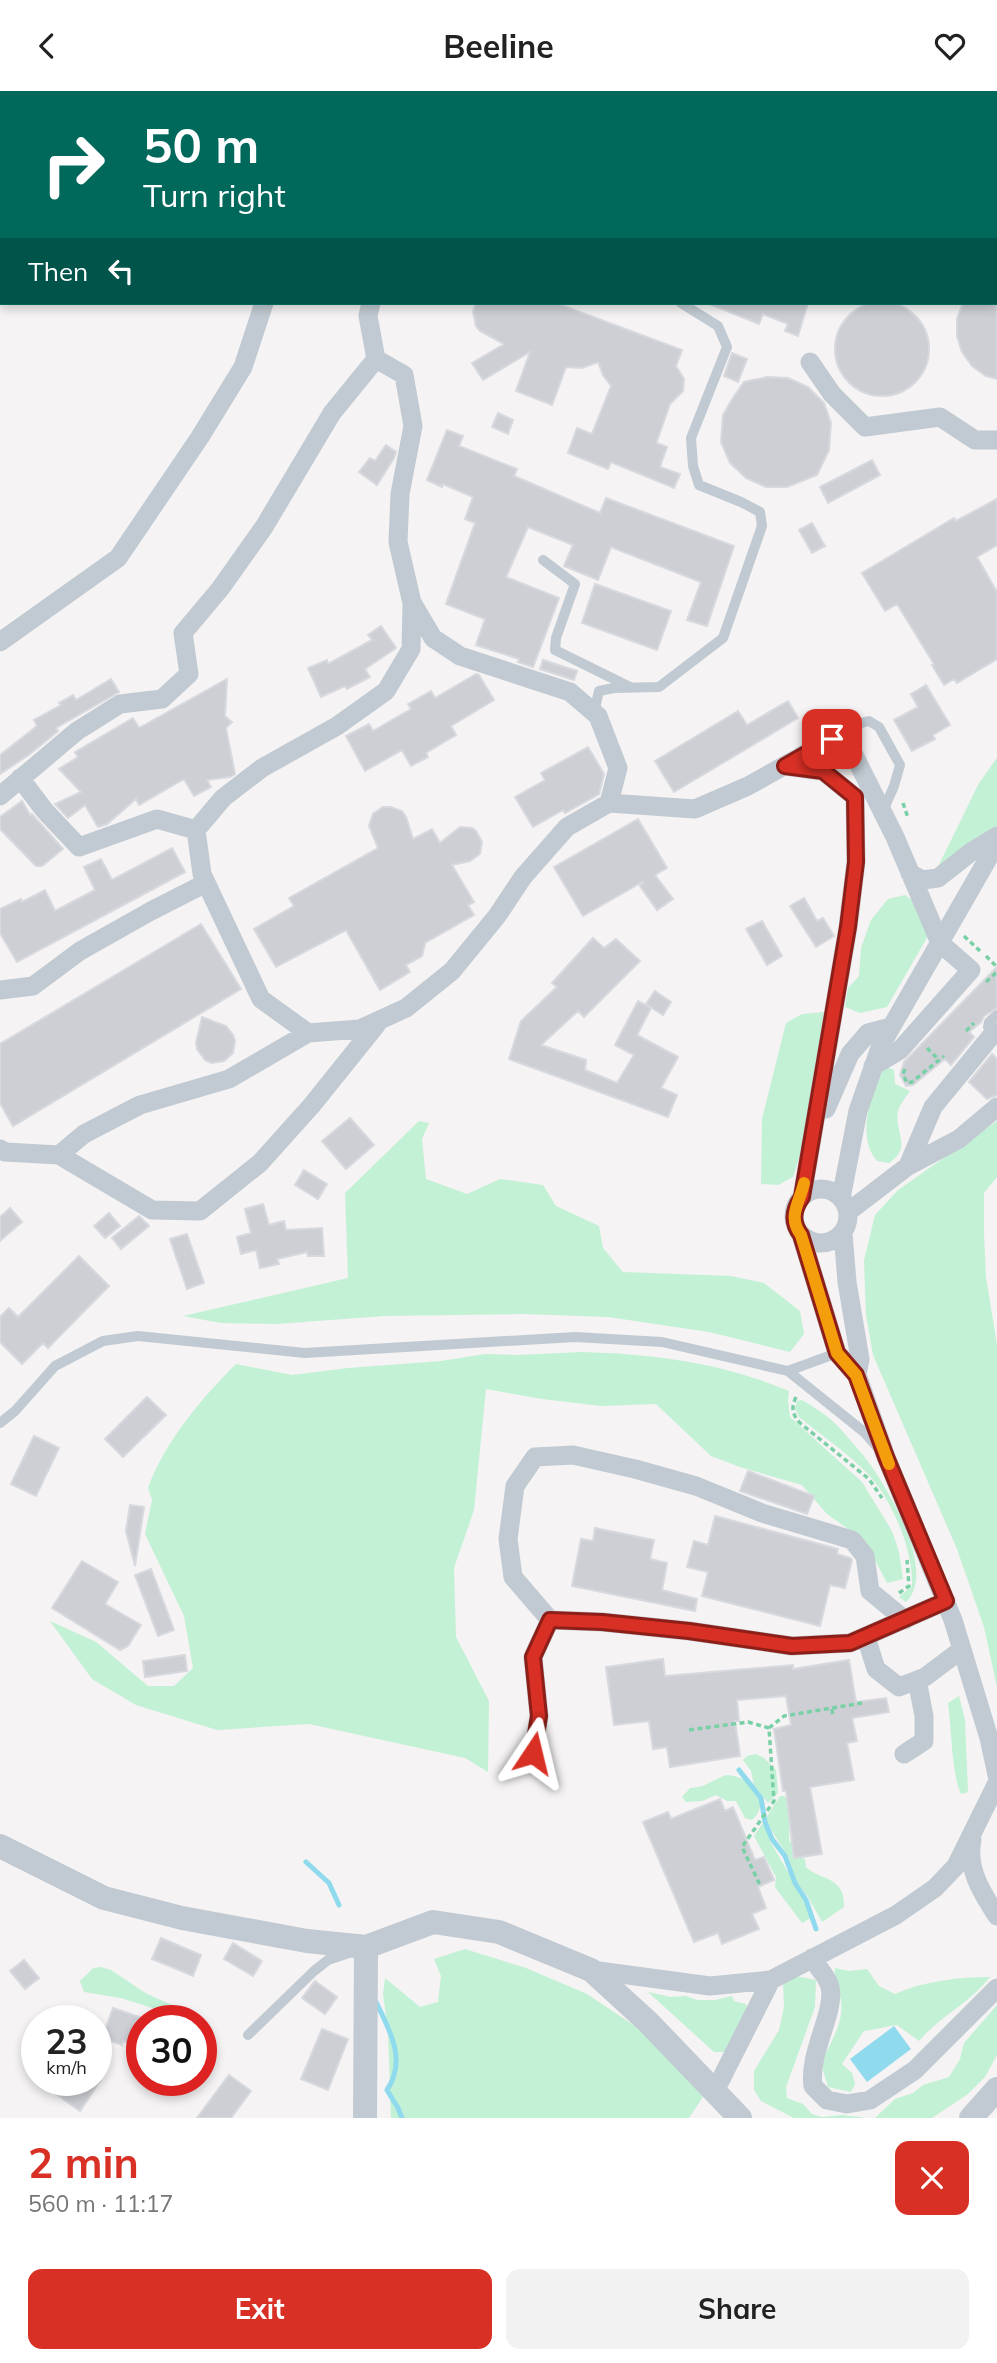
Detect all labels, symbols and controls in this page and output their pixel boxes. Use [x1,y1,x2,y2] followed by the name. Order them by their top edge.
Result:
[443,26,554,66] text: Beeline
[28,27,66,65] icon: back
[931,27,969,65] icon: heart
[143,114,259,175] text: 50 m
[28,119,119,210] icon: right
[143,175,286,215] text: Turn right
[102,252,140,290] icon: left
[28,255,88,288] text: Then
[802,709,862,769] pin
[813,720,851,758] icon: arrive
[496,1716,570,1790] position arrow
[126,2005,217,2096] speed limit sign: 30
[45,2019,88,2063] text: 23
[46,2056,87,2079] text: km/h
[28,2136,139,2189] text: 2 min
[895,2141,969,2215] button: close
[28,2189,173,2218] text: 560 m · 11:17
[28,2269,492,2349] button: Exit
[506,2269,969,2349] button: Share

